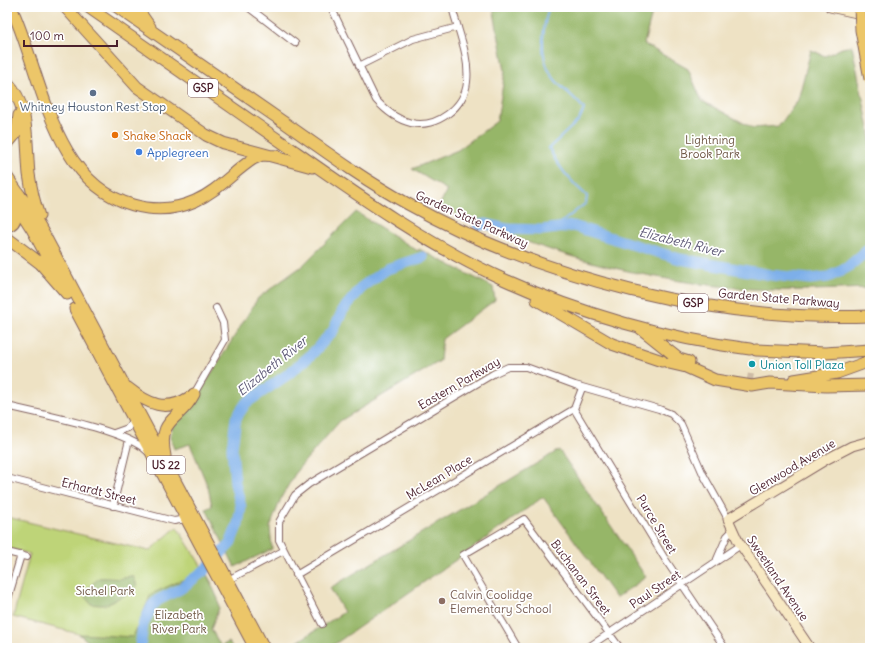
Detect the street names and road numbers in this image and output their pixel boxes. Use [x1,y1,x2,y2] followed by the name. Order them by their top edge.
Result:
[188,79,218,97] road number: GSP
[413,187,531,251] street label: Garden State Parkway
[718,285,840,311] street label: Garden State Parkway
[678,294,708,312] road number: GSP
[415,353,503,413] street label: Eastern Parkway
[746,435,838,499] street label: Glenwood Avenue
[403,451,475,503] street label: McLean Place
[147,456,185,474] road number: US 22
[60,474,138,508] street label: Erhardt Street
[634,492,680,556] street label: Purce Street
[744,533,812,623] street label: Sweetland Avenue
[548,536,614,618] street label: Buchanan Street
[627,566,683,612] street label: Paul Street

